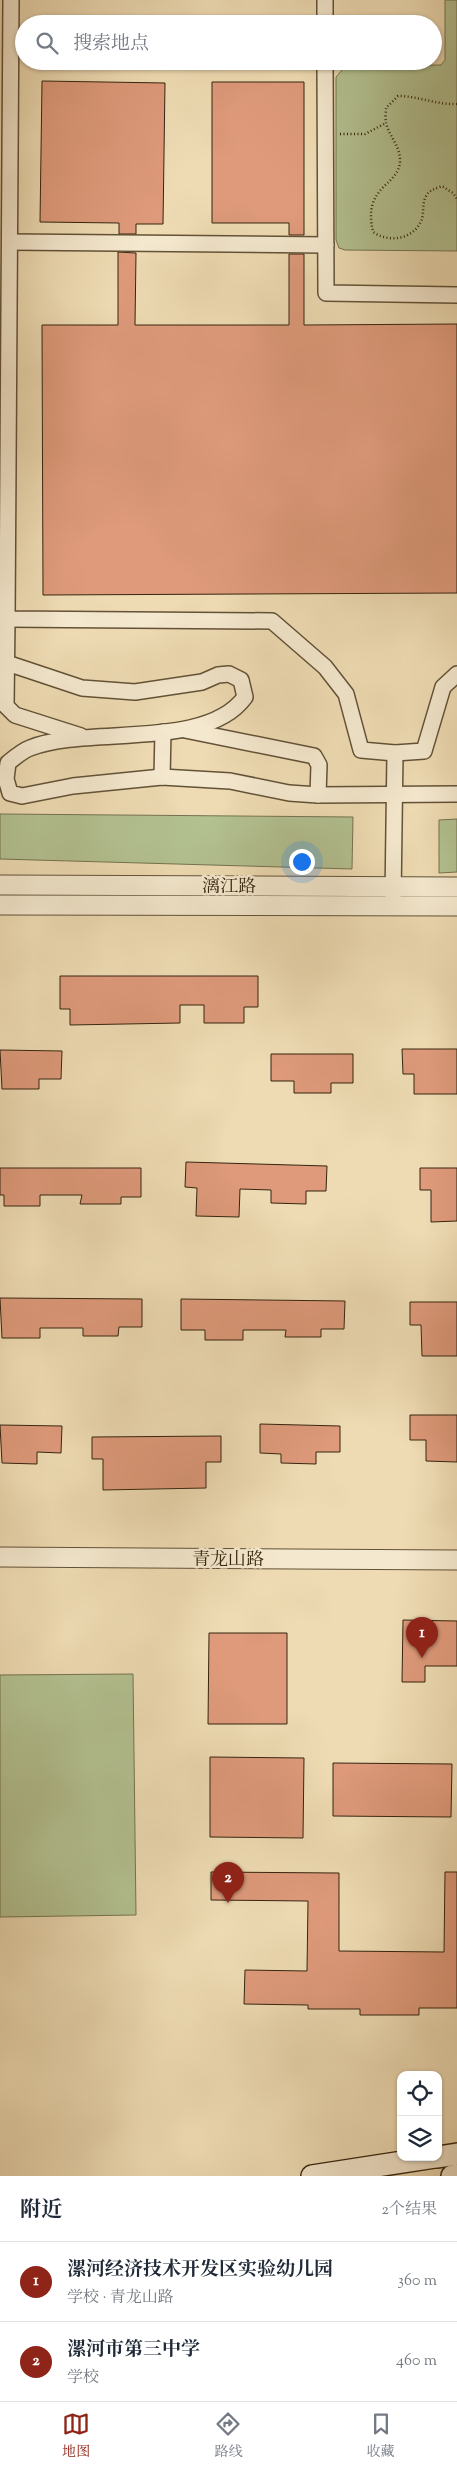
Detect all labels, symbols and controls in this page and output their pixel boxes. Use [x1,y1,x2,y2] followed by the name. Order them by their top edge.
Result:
[15,15,442,70] search box
[33,29,61,57] icon: search
[73,31,149,58] text: 搜索地点
[289,849,315,875] your location
[202,875,256,901] street label: 漓江路
[192,1548,264,1574] street label: 青龙山路
[406,1617,438,1658] pin: 1
[212,1862,244,1903] pin: 2
[397,2071,442,2161] map controls
[397,2071,442,2116] button: locate
[397,2116,442,2161] button: layers
[20,2196,62,2226] text: 附近
[382,2199,437,2222] text: 2个结果
[67,2257,333,2284] text: 漯河经济技术开发区实验幼儿园
[33,2270,39,2293] text: 1
[398,2270,437,2293] text: 360 m
[67,2287,174,2310] text: 学校 · 青龙山路
[67,2337,200,2364] text: 漯河市第三中学
[32,2350,40,2373] text: 2
[396,2350,437,2373] text: 460 m
[67,2367,99,2390] text: 学校
[62,2410,90,2463] tab: 地图
[214,2410,242,2463] tab: 路线
[367,2410,395,2463] tab: 收藏

